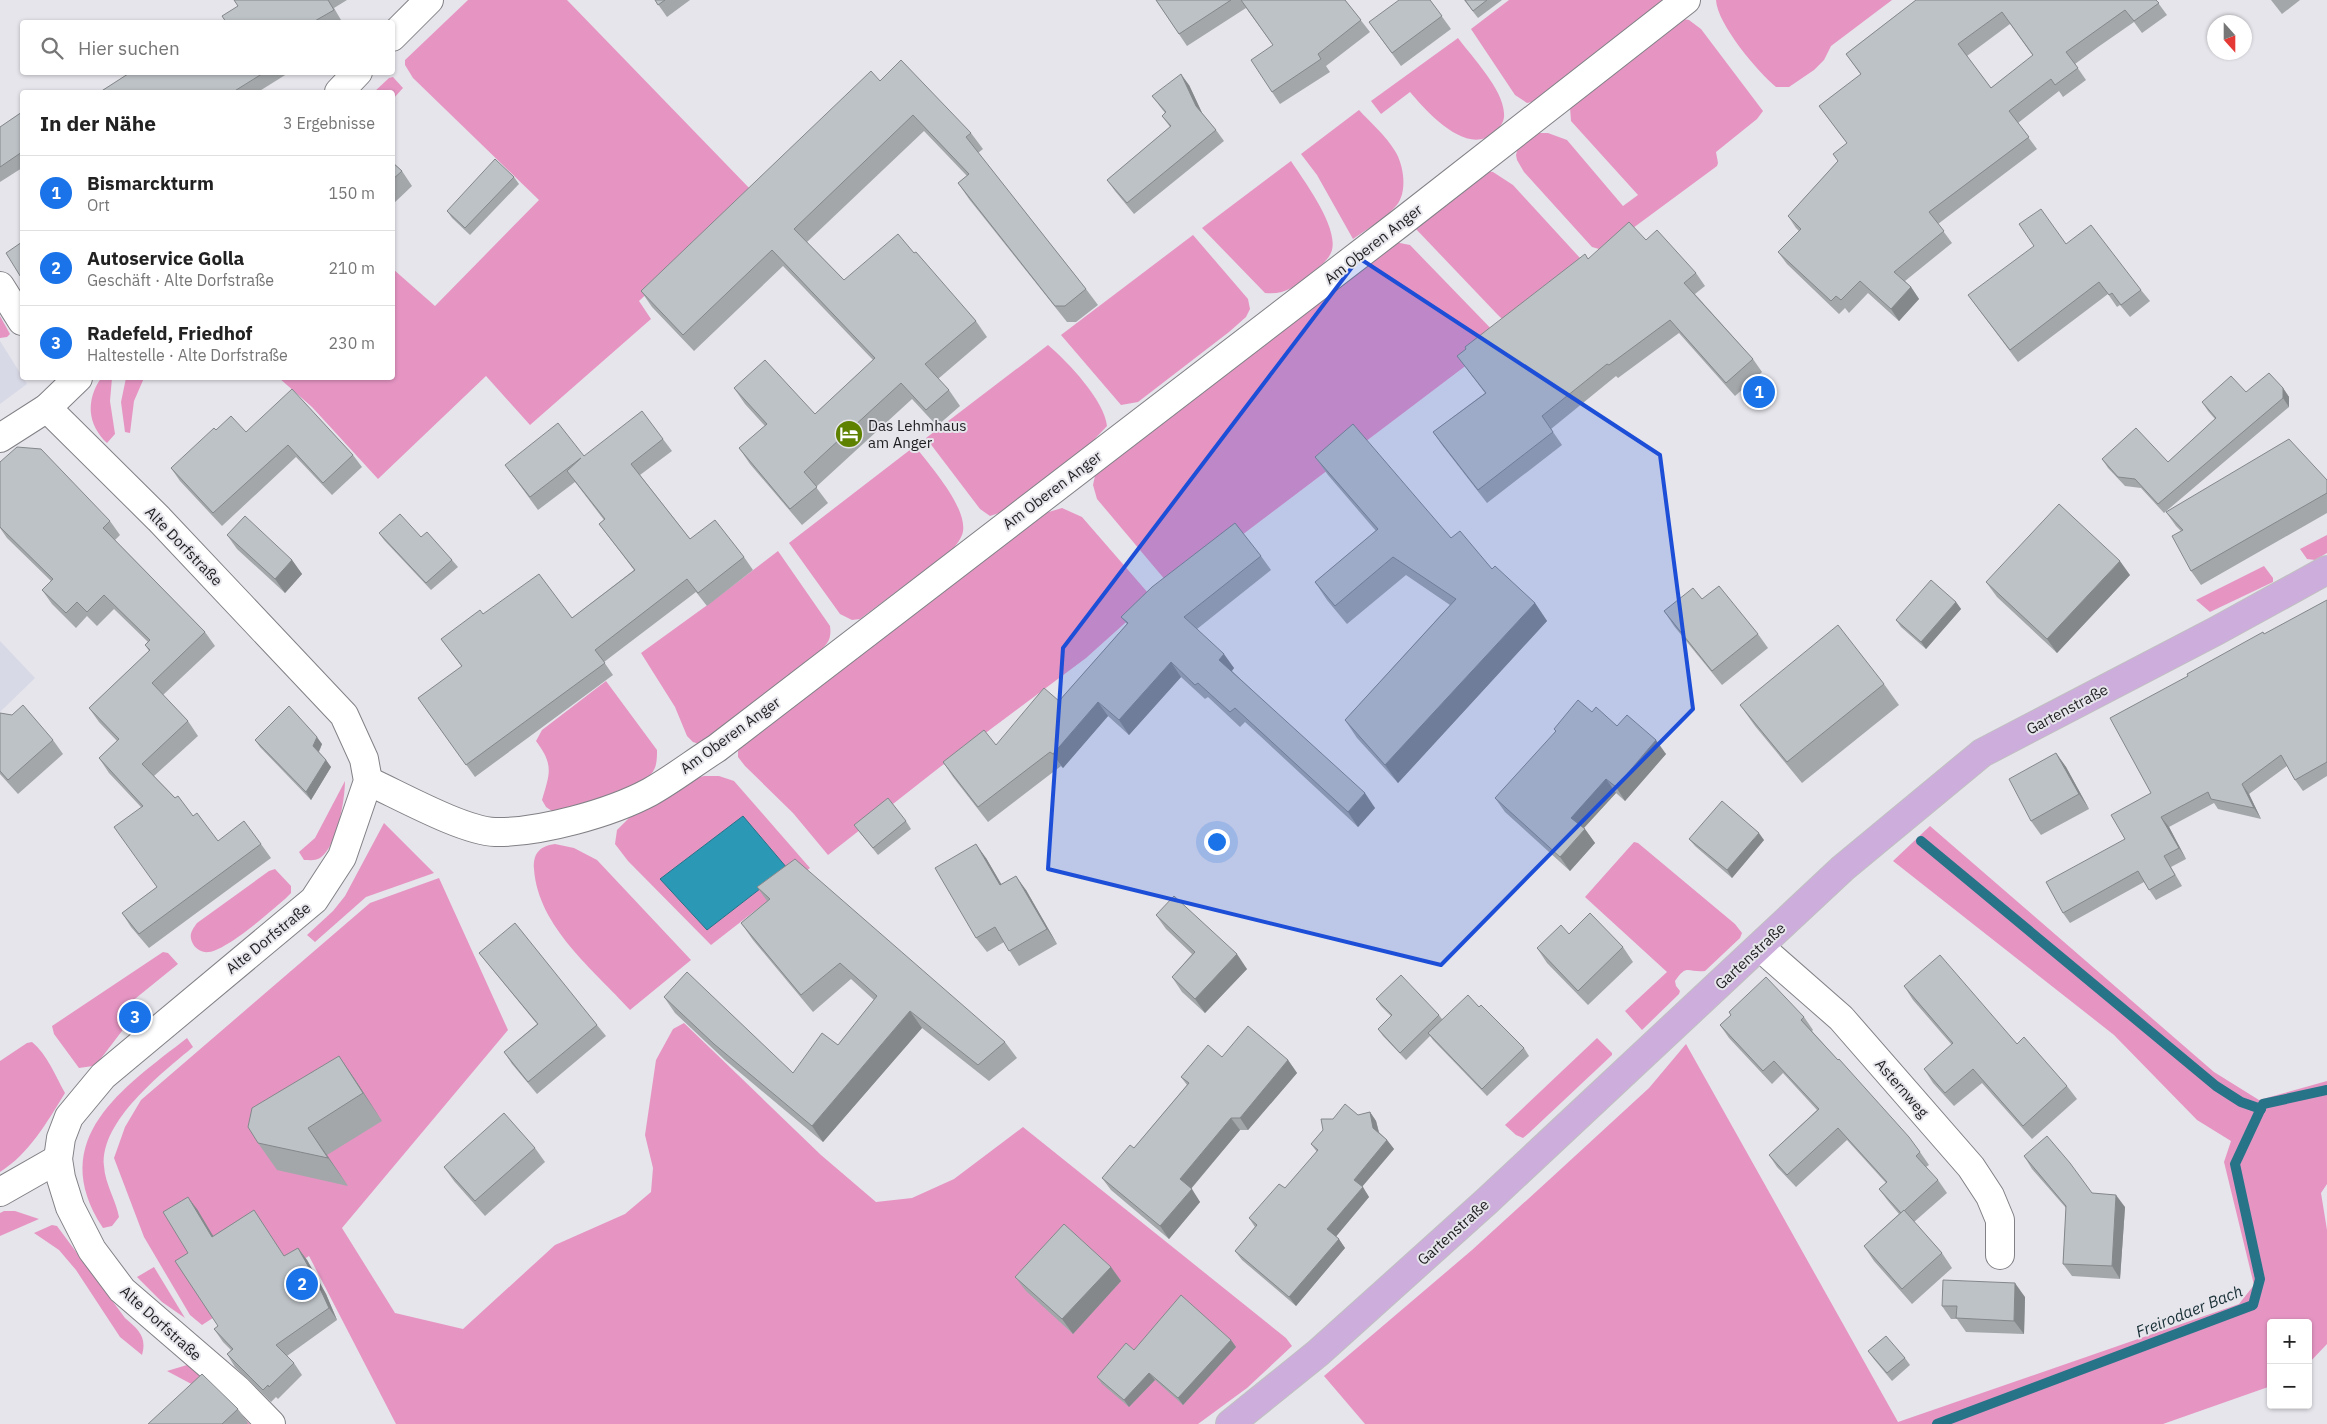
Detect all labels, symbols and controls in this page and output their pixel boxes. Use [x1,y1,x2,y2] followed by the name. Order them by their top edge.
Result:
[2207,15,2252,60] north arrow
[20,20,395,75] search box
[38,34,66,62] icon: search
[78,36,180,60] text: Hier suchen
[40,109,156,137] text: In der Nähe
[283,113,375,133] text: 3 Ergebnisse
[87,171,214,195] text: Bismarckturm
[51,183,61,203] text: 1
[328,183,375,203] text: 150 m
[87,195,110,215] text: Ort
[1320,200,1426,288] street label: Am Oberen Anger
[87,246,244,270] text: Autoservice Golla
[51,258,61,278] text: 2
[328,258,375,278] text: 210 m
[87,270,274,290] text: Geschäft · Alte Dorfstraße
[87,321,252,345] text: Radefeld, Friedhof
[51,333,61,353] text: 3
[328,333,375,353] text: 230 m
[87,345,288,365] text: Haltestelle · Alte Dorfstraße
[1743,373,1775,411] pin: 1
[868,416,967,452] place label: Das Lehmhaus am Anger
[834,419,864,449] hotel icon: Das Lehmhaus am Anger
[999,446,1106,533] street label: Am Oberen Anger
[141,502,227,590] street label: Alte Dorfstraße
[2023,680,2111,738] street label: Gartenstraße
[676,692,784,778] street label: Am Oberen Anger
[1204,829,1230,855] your location
[222,898,314,978] street label: Alte Dorfstraße
[1711,918,1789,994] street label: Gartenstraße
[119,998,151,1036] pin: 3
[1871,1055,1933,1121] street label: Asternweg
[1413,1195,1493,1269] street label: Gartenstraße
[286,1265,318,1303] pin: 2
[2133,1280,2245,1342] water label: Freirodaer Bach
[116,1281,206,1365] street label: Alte Dorfstraße
[2267,1319,2312,1409] map controls
[2267,1319,2312,1364] button: +
[2267,1364,2312,1409] button: −

